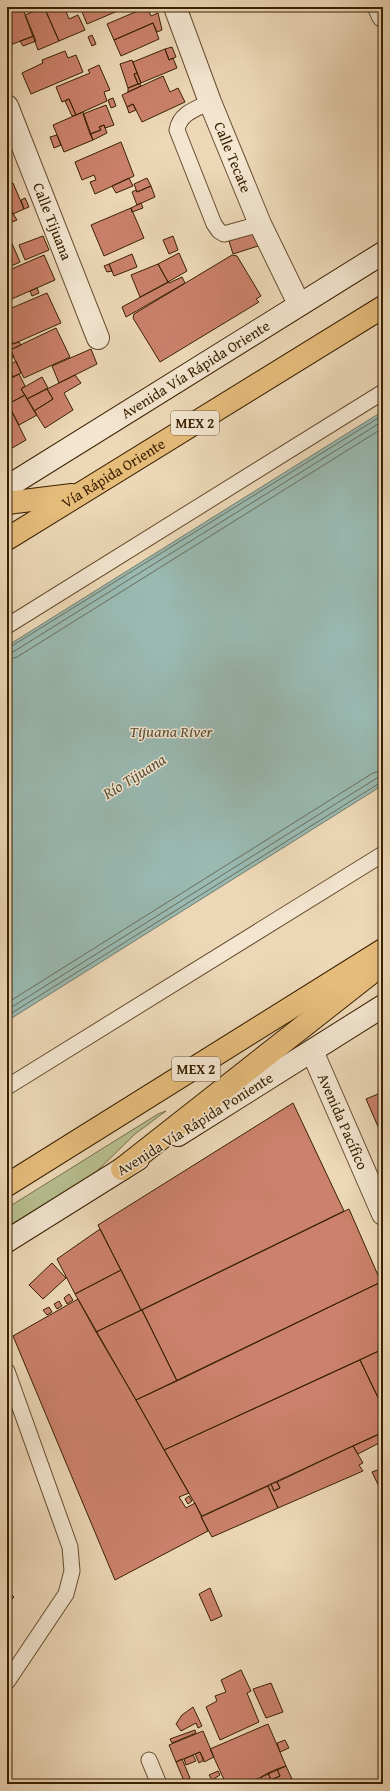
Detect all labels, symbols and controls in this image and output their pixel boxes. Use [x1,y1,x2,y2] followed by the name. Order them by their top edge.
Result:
[209,118,257,196] street label: Calle Tecate
[28,179,77,263] street label: Calle Tijuana
[117,315,274,424] street label: Avenida Vía Rápida Oriente
[171,411,219,435] road number: MEX 2
[57,433,169,513] street label: Vía Rápida Oriente
[129,719,214,743] water label: Tijuana River
[97,747,171,805] water label: Río Tijuana
[172,1057,220,1081] road number: MEX 2
[113,1067,277,1180] street label: Avenida Vía Rápida Poniente
[313,1070,374,1173] street label: Avenida Pacífico

